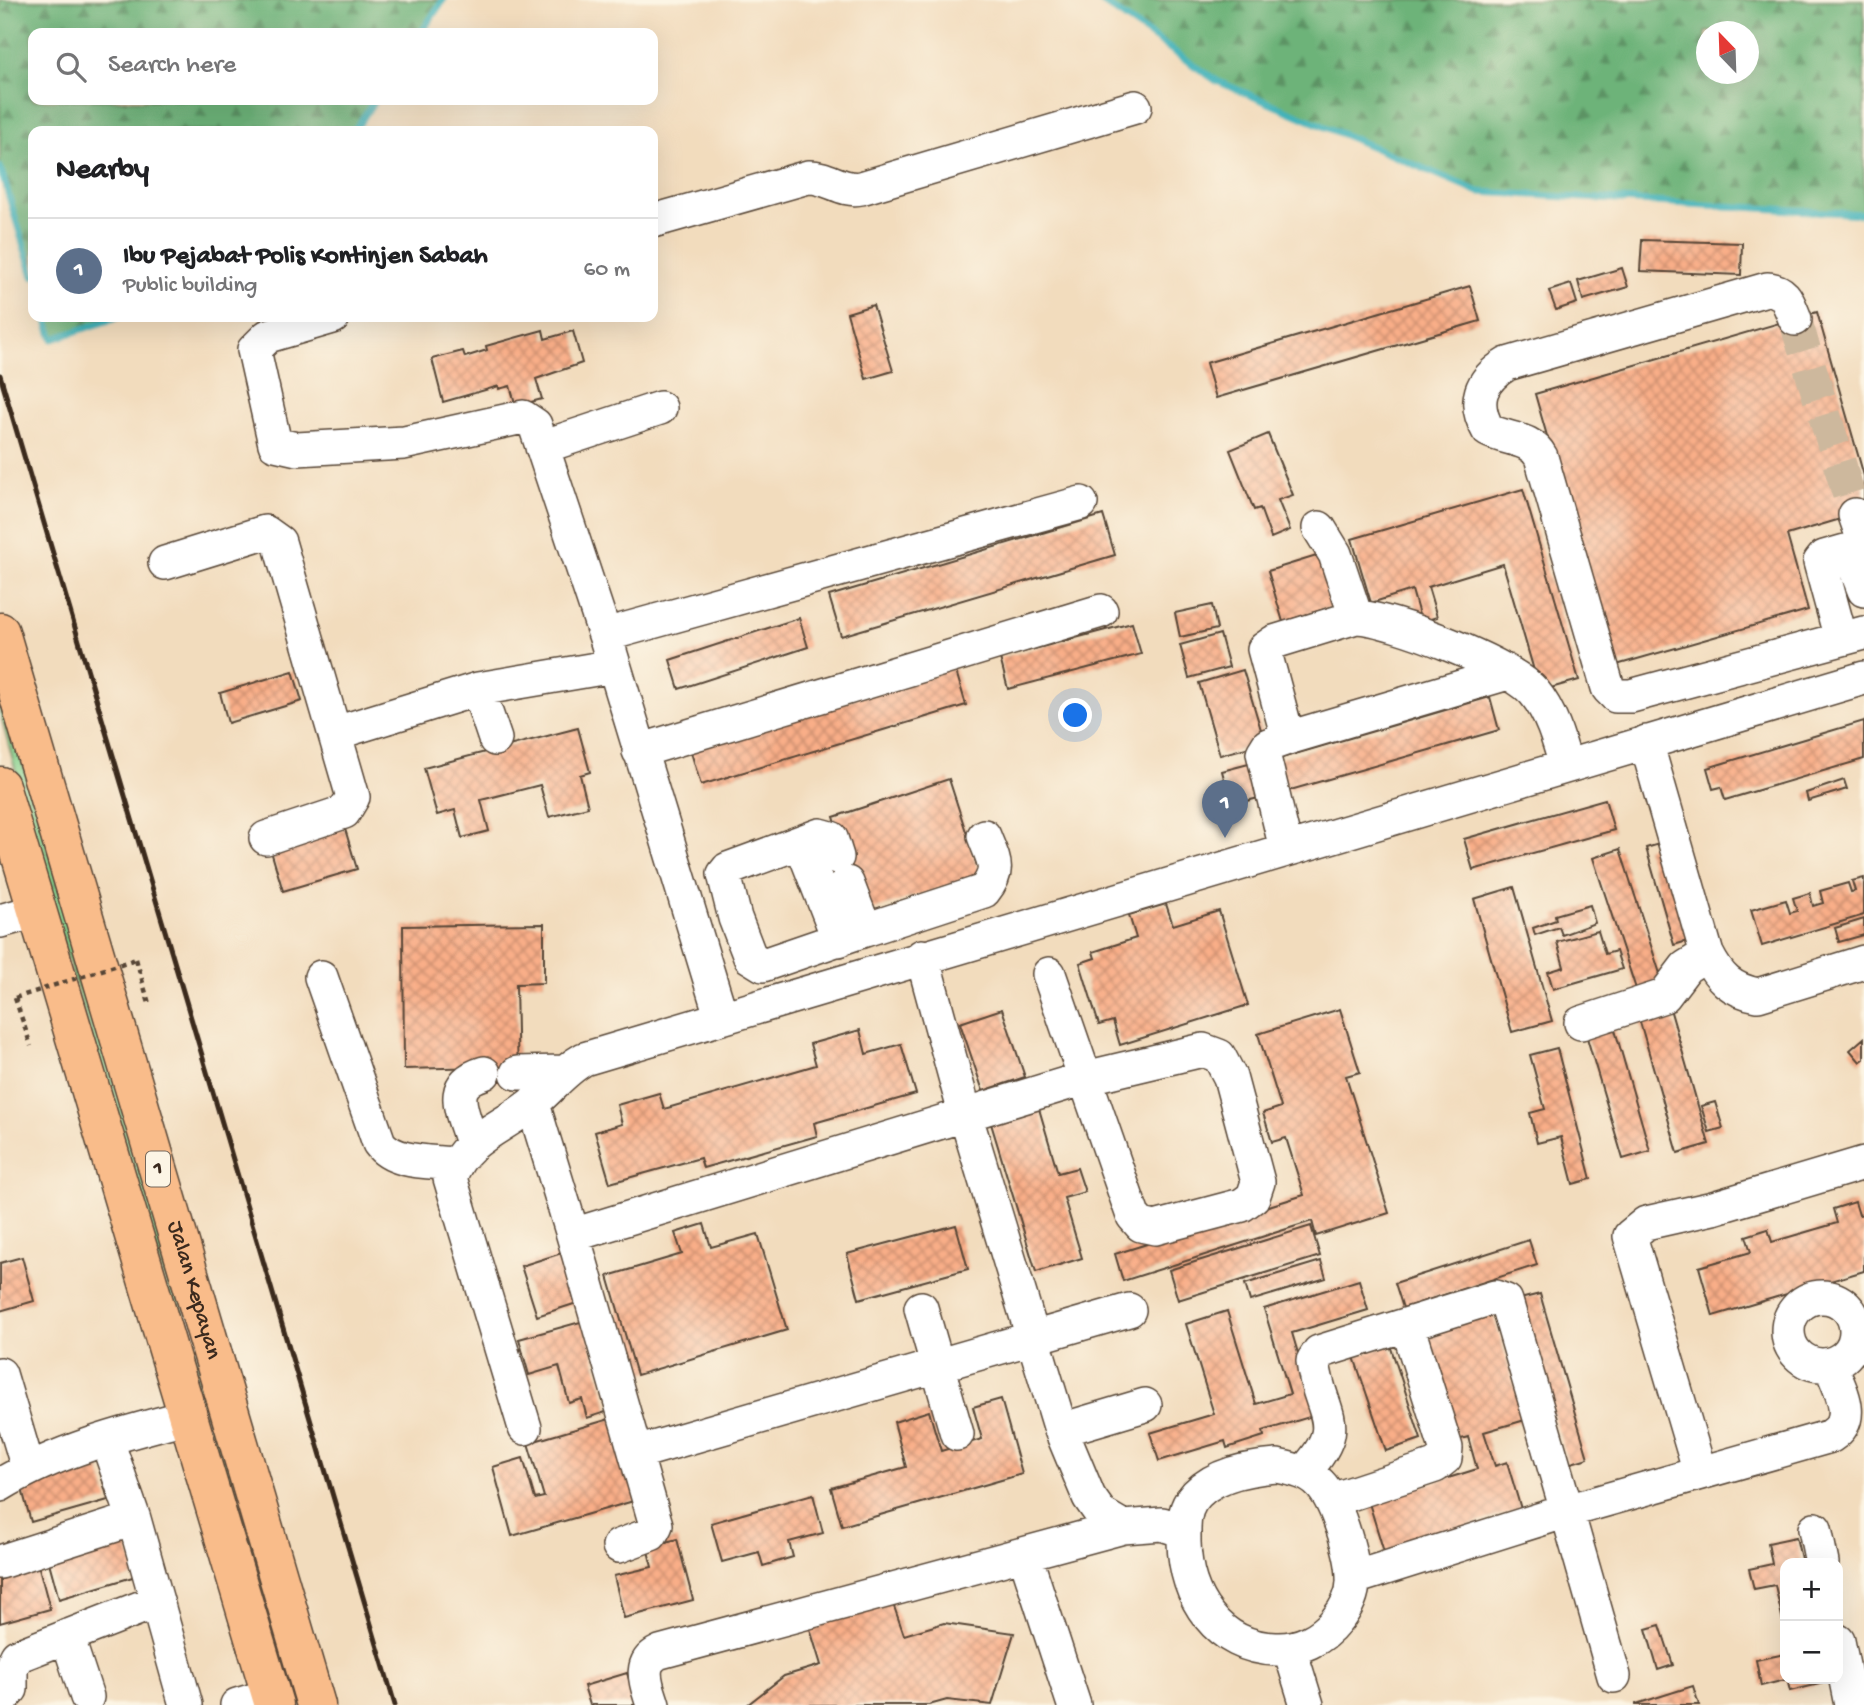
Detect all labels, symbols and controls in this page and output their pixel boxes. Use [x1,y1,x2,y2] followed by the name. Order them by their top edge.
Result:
[1696,21,1759,84] north arrow
[28,28,658,105] search box
[52,48,90,86] icon: search
[108,51,236,82] text: Search here
[56,154,149,189] text: Nearby
[123,242,488,273] text: Ibu Pejabat Polis Kontinjen Sabah
[74,257,84,284] text: 1
[584,257,630,284] text: 60 m
[123,273,257,300] text: Public building
[1058,698,1092,732] your location
[1202,780,1248,838] pin: 1
[146,1152,170,1186] road number: 1
[161,1218,227,1362] street label: Jalan Kepayan
[1780,1558,1843,1684] map controls
[1780,1558,1843,1621] button: +
[1780,1621,1843,1684] button: −

